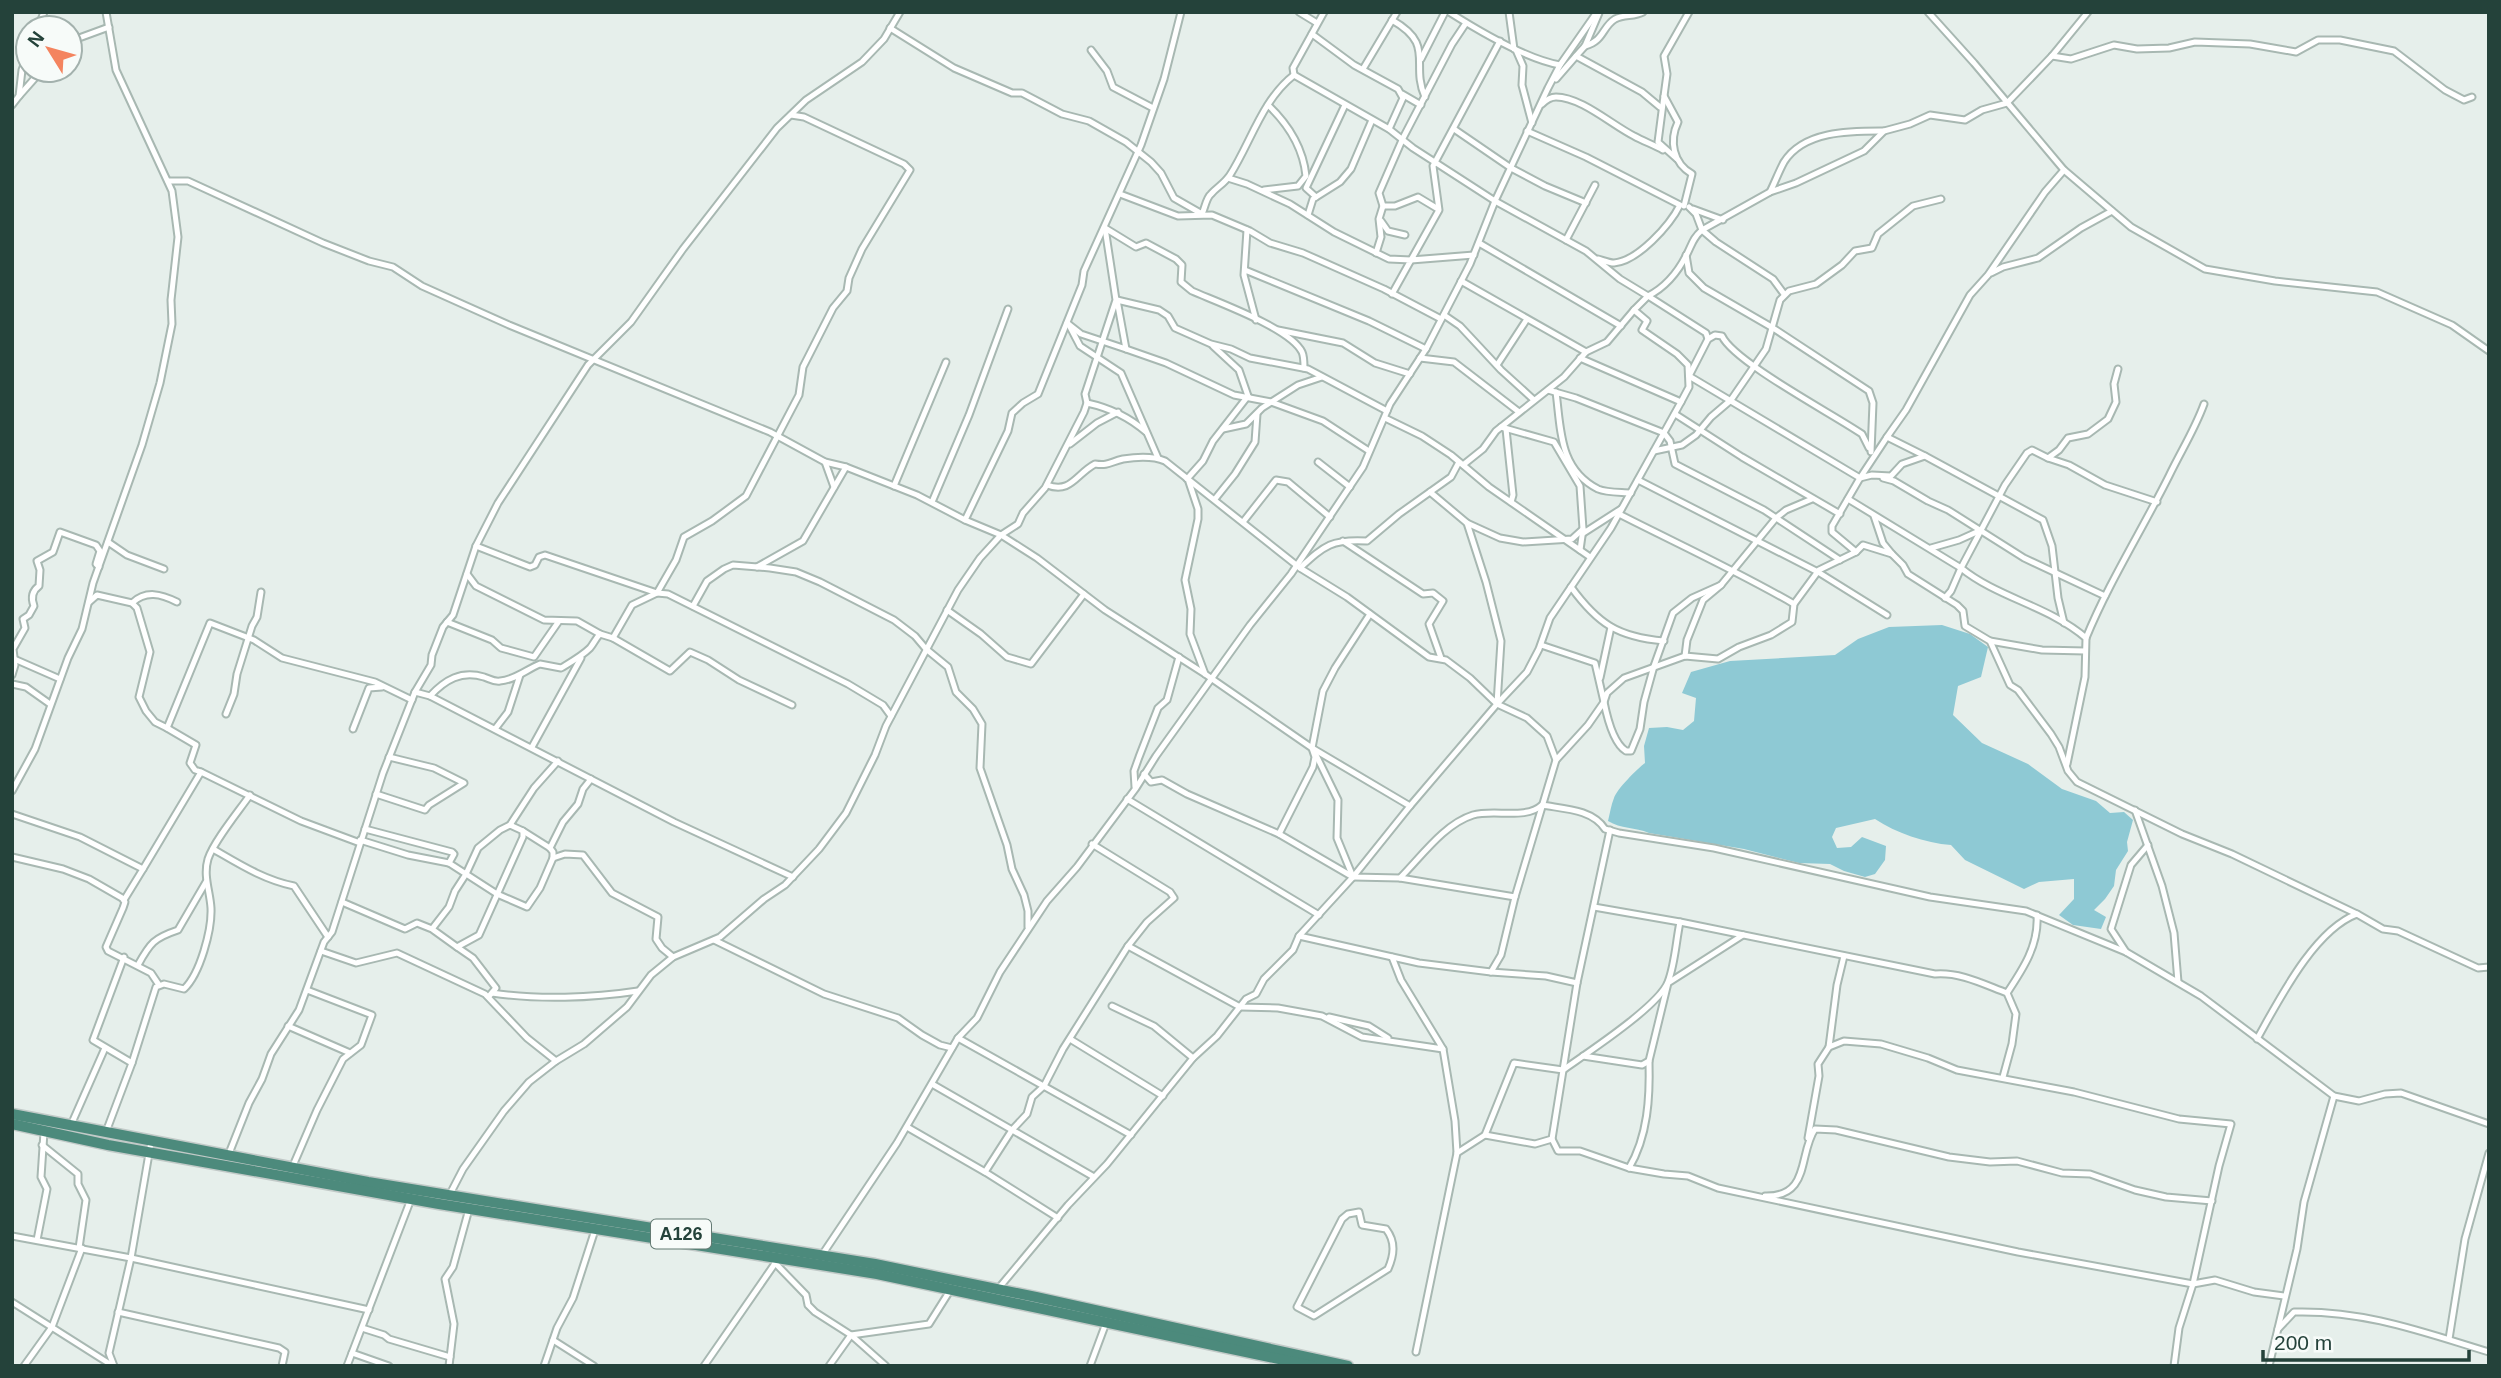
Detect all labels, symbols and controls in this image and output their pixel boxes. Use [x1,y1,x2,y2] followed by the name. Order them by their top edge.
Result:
[14,14,84,84] north arrow
[23,27,48,51] text: N
[651,1219,711,1248] road number: A126
[2263,1318,2470,1362] scale bar
[2274,1331,2332,1354] text: 200 m

